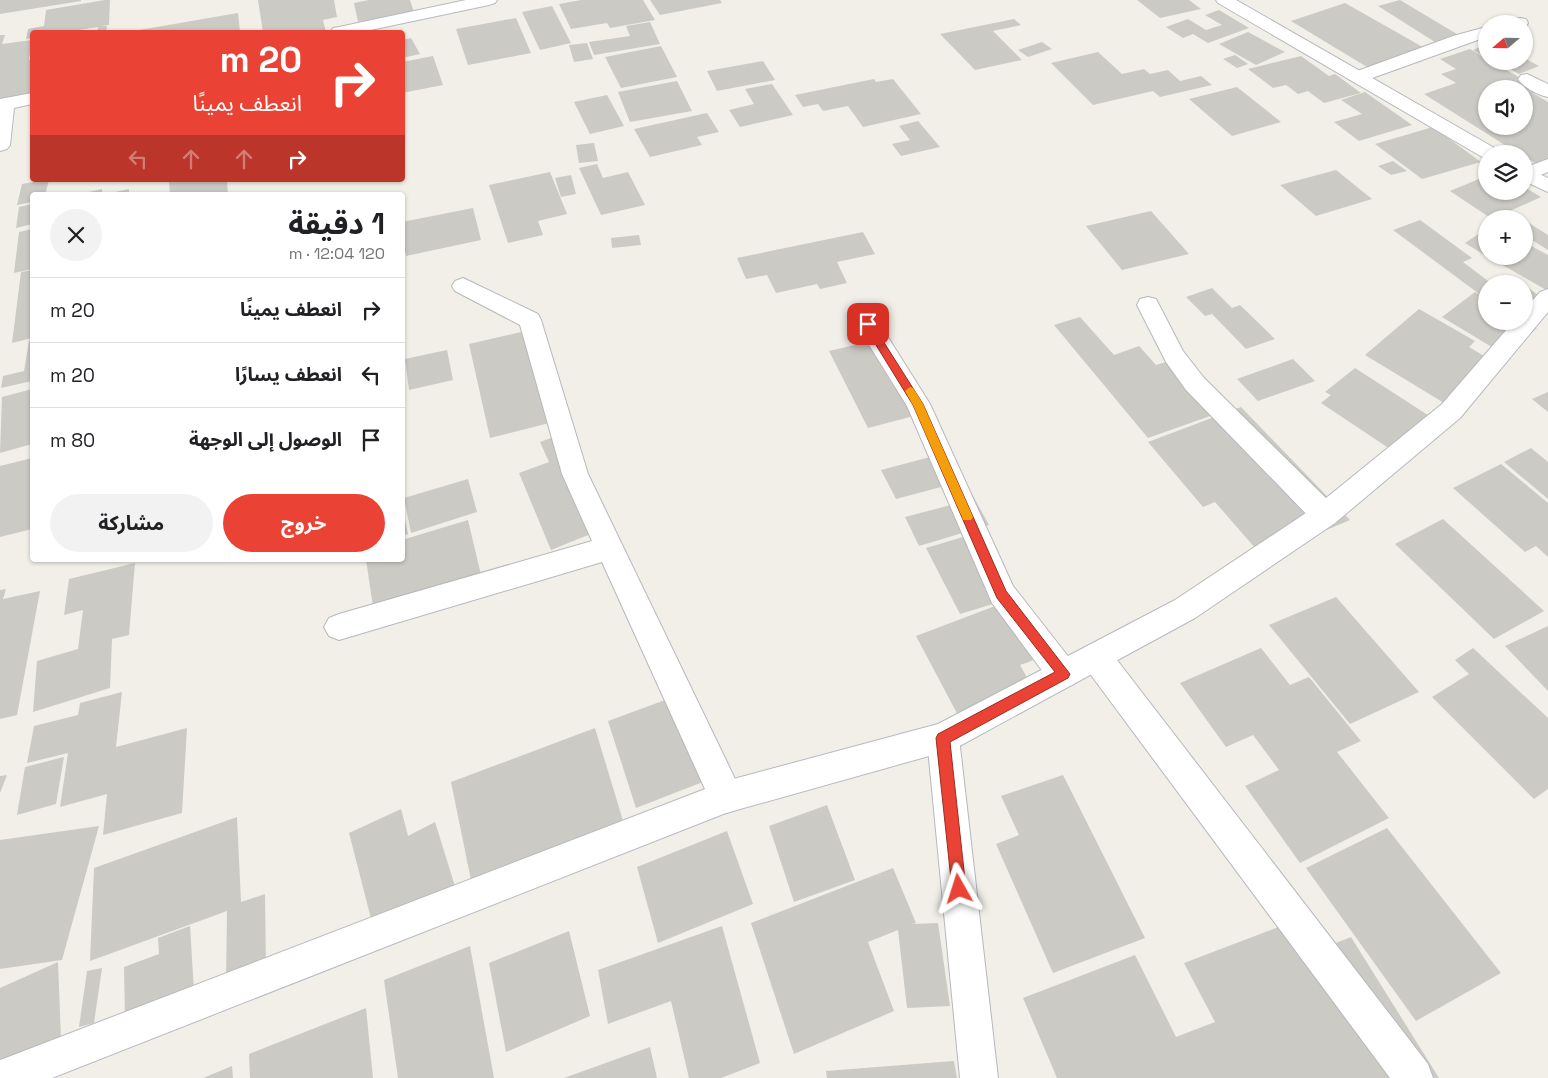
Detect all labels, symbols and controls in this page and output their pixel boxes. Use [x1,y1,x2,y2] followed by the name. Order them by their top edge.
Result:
[1478,15,1532,70] north arrow
[1478,15,1533,330] map controls
[220,38,302,82] text: 20 m
[320,50,385,115] icon: right
[1478,80,1533,135] button: sound
[193,89,302,117] text: انعطف يمينًا
[124,145,152,173] icon: left
[177,145,205,173] icon: ahead
[230,145,258,173] icon: ahead
[283,145,311,173] icon: right
[1478,145,1533,200] button: layers
[288,204,385,243] text: 1 دقيقة
[50,209,102,261] button: close
[1478,210,1533,265] button: +
[289,243,385,264] text: 120 m · 12:04
[1478,275,1533,330] button: −
[357,296,385,324] icon: right
[240,297,342,322] text: انعطف يمينًا
[50,298,95,323] text: 20 m
[847,303,889,345] pin
[854,310,882,338] icon: arrive
[357,361,385,389] icon: left
[235,362,342,387] text: انعطف يسارًا
[50,363,95,388] text: 20 m
[357,426,385,454] icon: arrive
[189,427,342,452] text: الوصول إلى الوجهة
[50,428,95,453] text: 80 m
[50,494,213,552] button: مشاركة
[223,494,385,552] button: خروج
[932,862,984,914] position arrow

